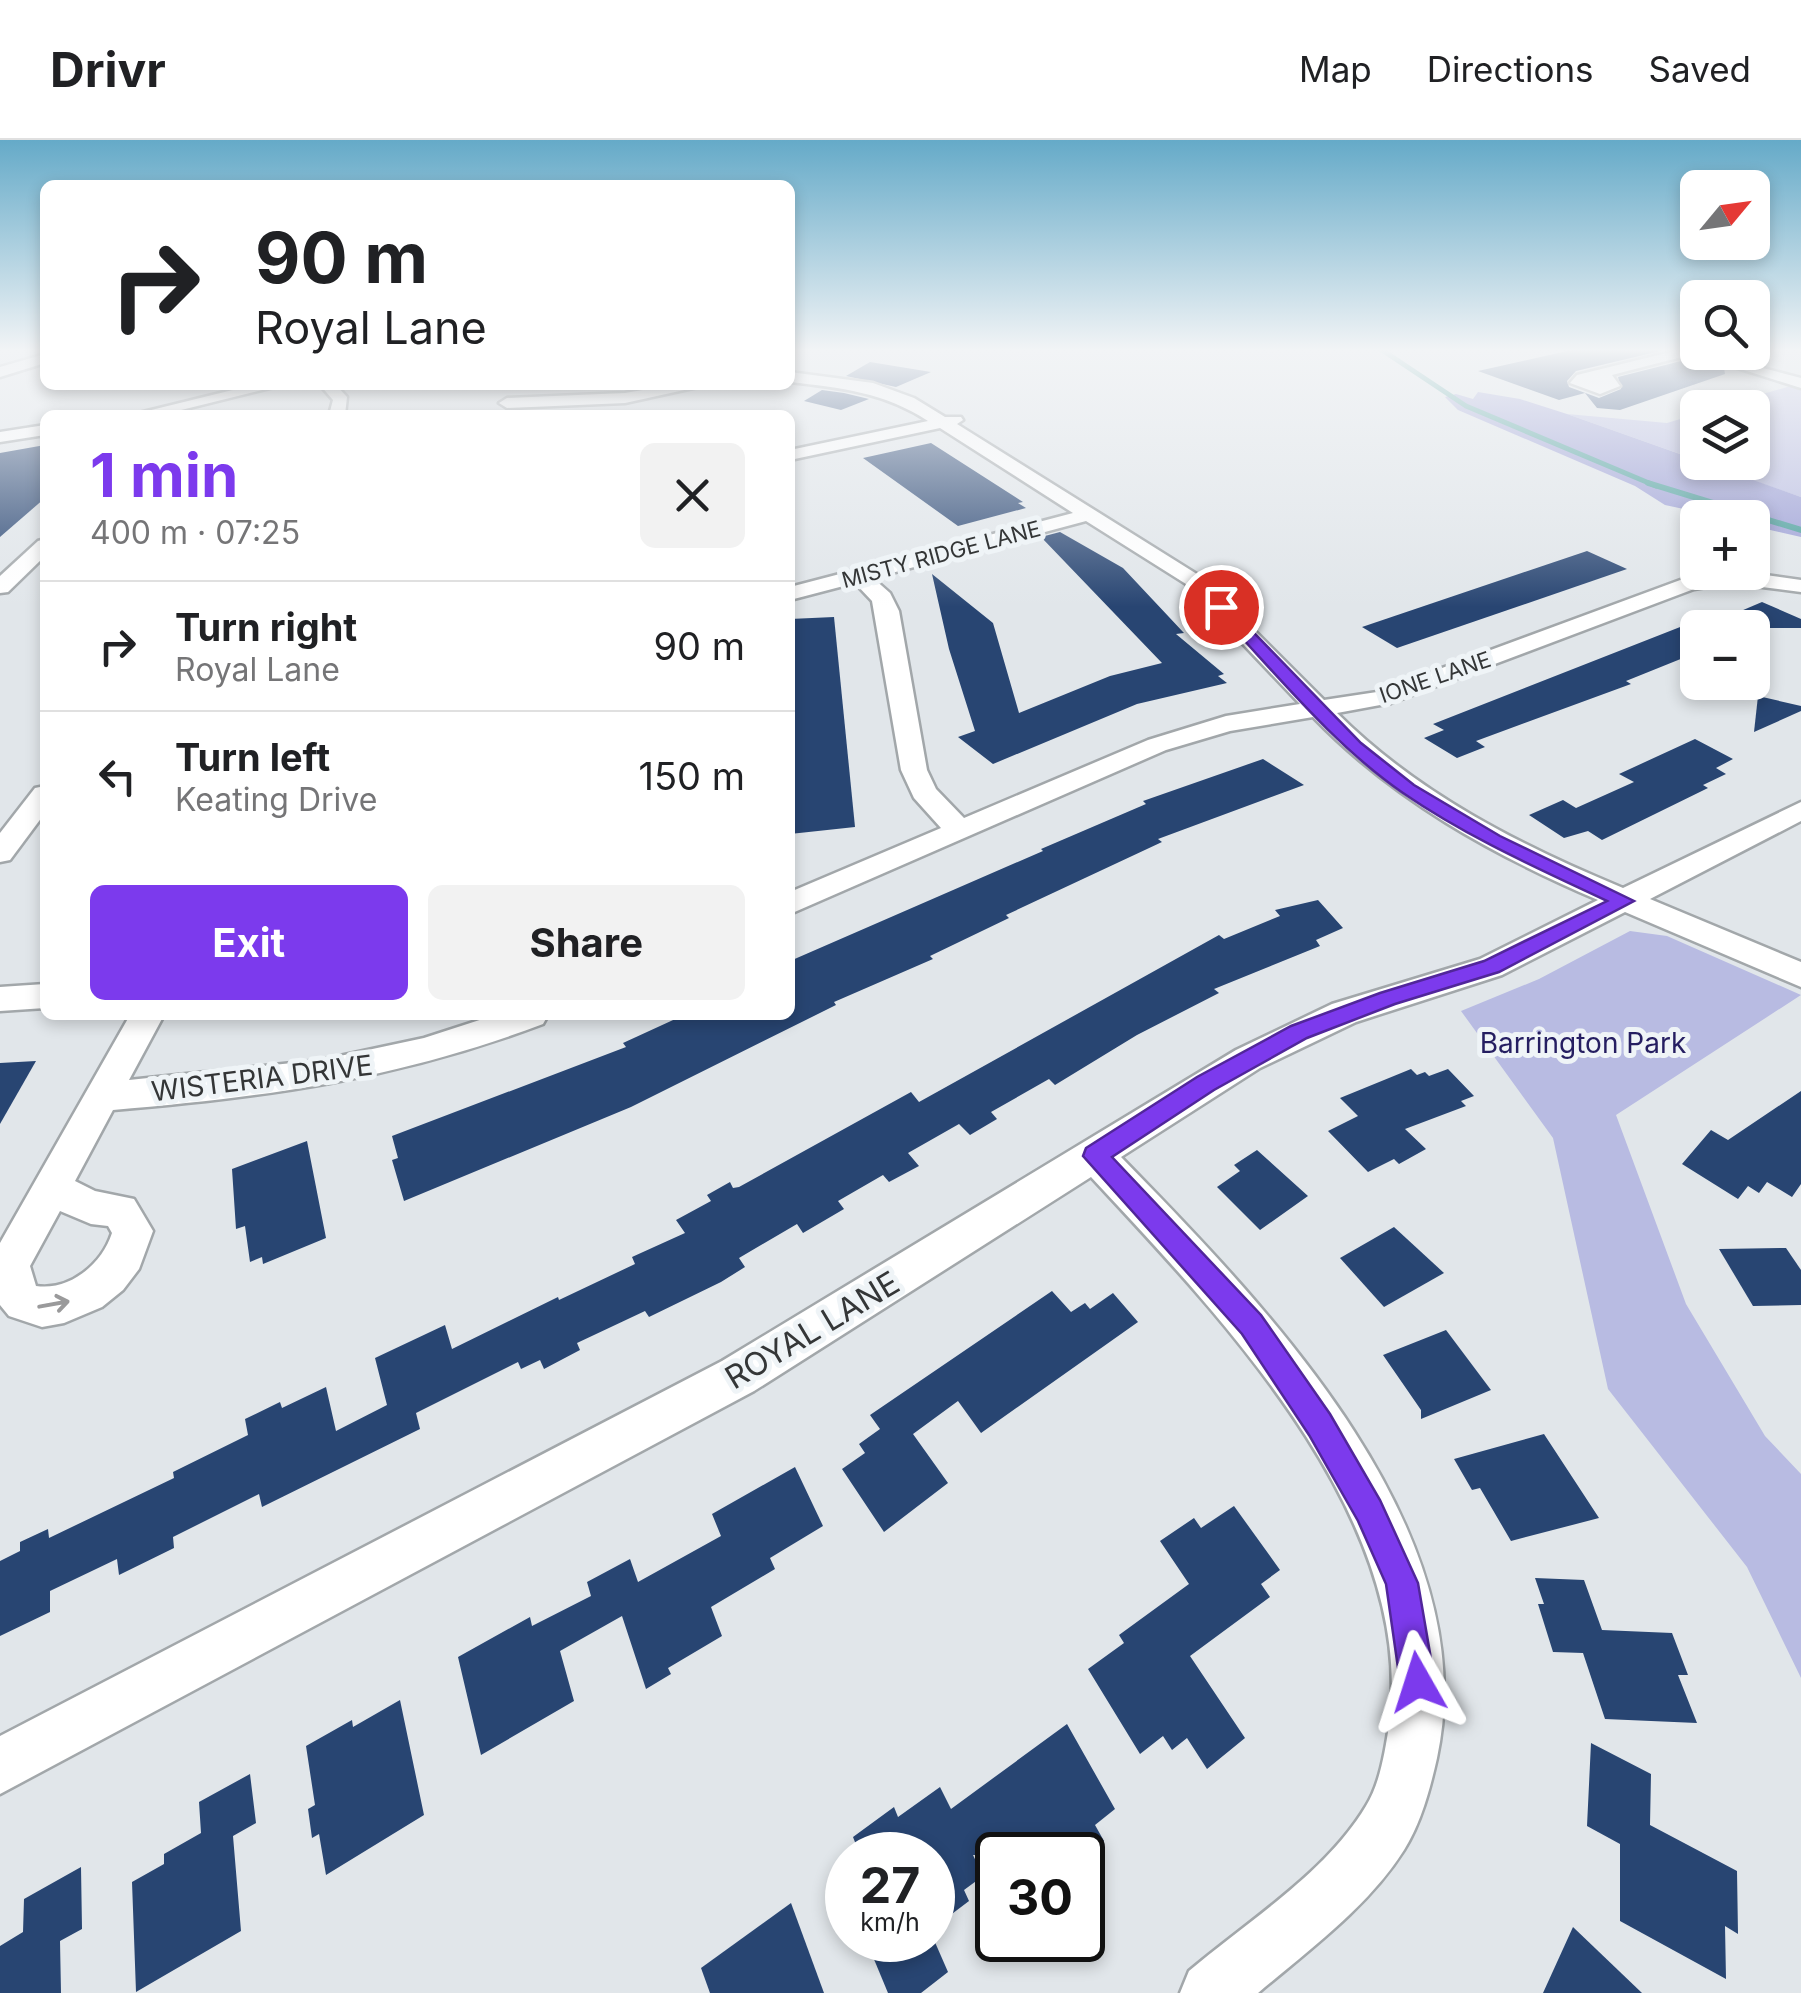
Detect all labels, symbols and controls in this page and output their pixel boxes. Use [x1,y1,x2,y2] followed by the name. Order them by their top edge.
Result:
[50,40,166,99] text: Drivr
[1299,48,1372,90] text: Map
[1427,48,1594,90] text: Directions
[1649,48,1751,90] text: Saved
[1680,170,1770,260] north arrow
[1680,170,1770,700] map controls
[255,215,428,300] text: 90 m
[90,220,220,350] icon: right
[1680,280,1770,370] button: search
[255,300,487,355] text: Royal Lane
[1680,390,1770,480] button: layers
[90,439,238,511] text: 1 min
[640,443,745,548] button: close
[1680,500,1770,590] button: +
[90,513,300,552] text: 400 m · 07:25
[839,515,1043,593] street label: MISTY RIDGE LANE
[1179,565,1264,650] pin
[1194,580,1249,635] icon: arrive
[175,604,357,650] text: Turn right
[1680,610,1770,700] button: −
[90,619,145,674] icon: right
[653,623,745,669] text: 90 m
[1376,646,1494,708] street label: IONE LANE
[175,650,340,689] text: Royal Lane
[175,734,330,780] text: Turn left
[90,749,145,804] icon: left
[638,753,745,799] text: 150 m
[175,780,377,819] text: Keating Drive
[90,885,408,1000] button: Exit
[428,885,745,1000] button: Share
[1480,1026,1686,1060] park label: Barrington Park
[149,1048,375,1108] street label: WISTERIA DRIVE
[718,1263,906,1397] street label: ROYAL LANE
[37,1294,70,1313] one-way arrow
[1366,1630,1470,1734] position arrow
[975,1832,1105,1962] speed limit sign: 30
[860,1855,920,1915] text: 27
[860,1907,920,1937] text: km/h

